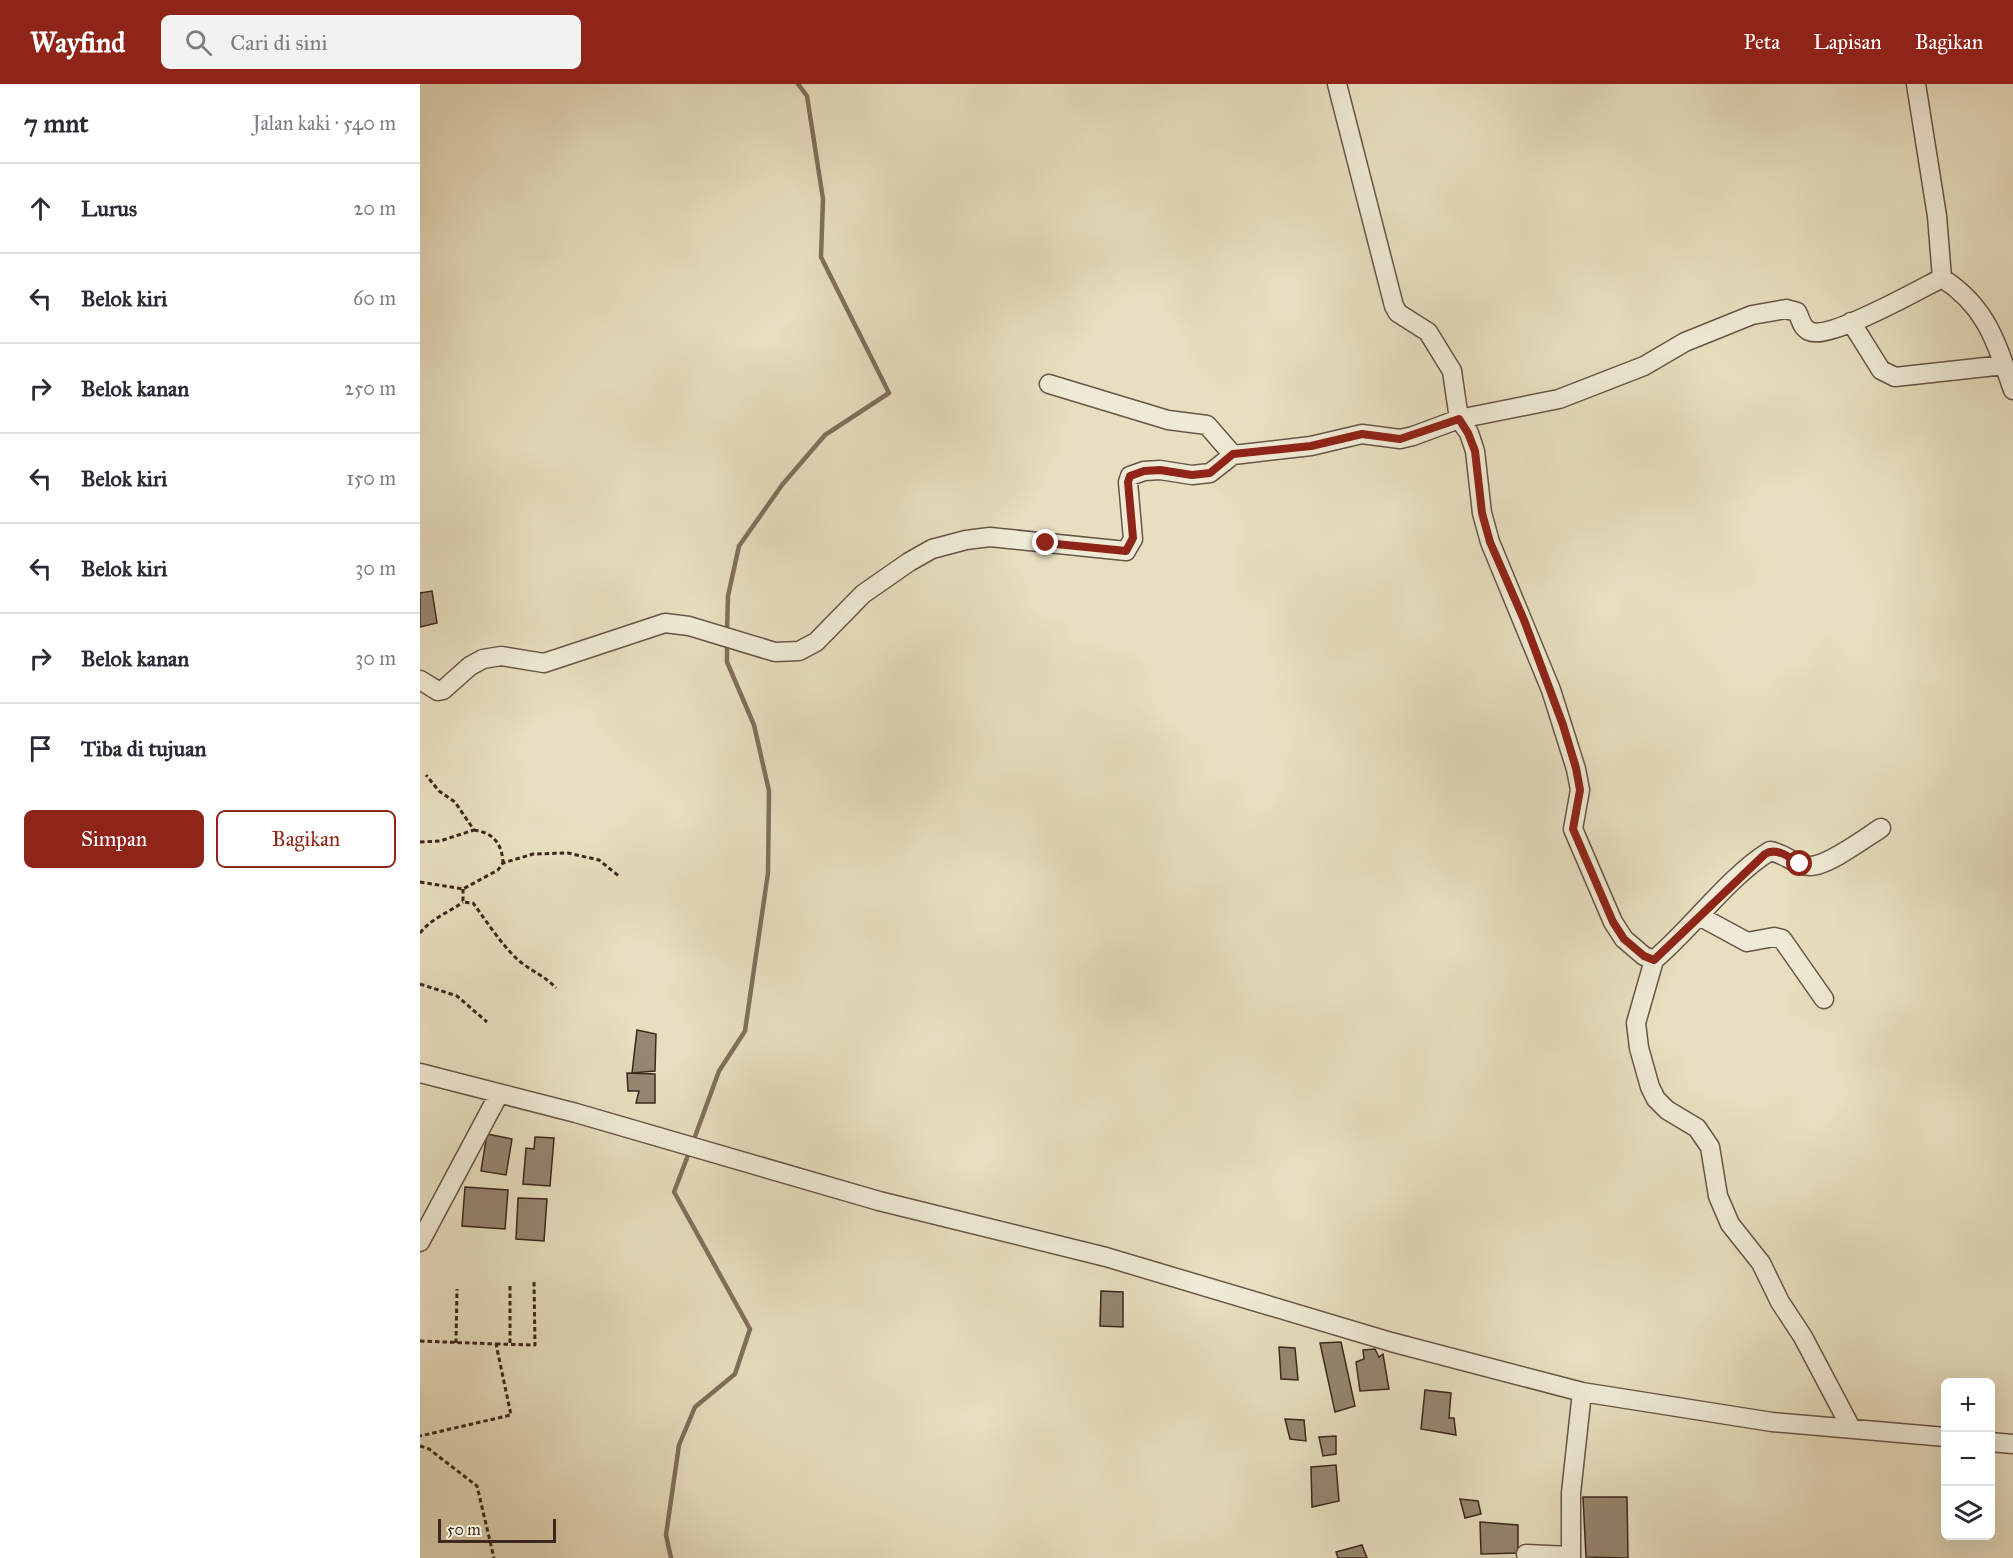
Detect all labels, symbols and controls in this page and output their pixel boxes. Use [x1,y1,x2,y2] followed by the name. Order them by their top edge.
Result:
[161,15,581,69] search box
[30,25,125,60] text: Wayfind
[182,26,215,59] icon: search
[230,29,327,56] text: Cari di sini
[1744,29,1780,55] text: Peta
[1813,29,1882,55] text: Lapisan
[1915,29,1983,55] text: Bagikan
[24,107,88,139] text: 7 mnt
[253,111,396,135] text: Jalan kaki · 540 m
[24,192,57,225] icon: ahead
[81,195,137,222] text: Lurus
[353,196,396,220] text: 20 m
[24,282,57,315] icon: left
[81,285,167,312] text: Belok kiri
[353,286,396,310] text: 60 m
[24,372,57,405] icon: right
[81,375,189,402] text: Belok kanan
[344,376,396,400] text: 250 m
[24,462,57,495] icon: left
[81,465,167,492] text: Belok kiri
[346,466,396,490] text: 150 m
[1032,529,1058,555] route end
[24,552,57,585] icon: left
[81,555,167,582] text: Belok kiri
[355,556,396,580] text: 30 m
[24,642,57,675] icon: right
[81,645,189,672] text: Belok kanan
[355,646,396,670] text: 30 m
[24,732,57,765] icon: arrive
[81,735,206,762] text: Tiba di tujuan
[24,810,204,868] button: Simpan
[216,810,396,868] button: Bagikan
[1786,850,1812,876] route start
[1941,1378,1995,1540] map controls
[1941,1378,1995,1432] button: +
[1941,1432,1995,1486] button: −
[1941,1486,1995,1540] button: layers
[438,1516,556,1544] scale bar
[447,1520,481,1539] text: 50 m

